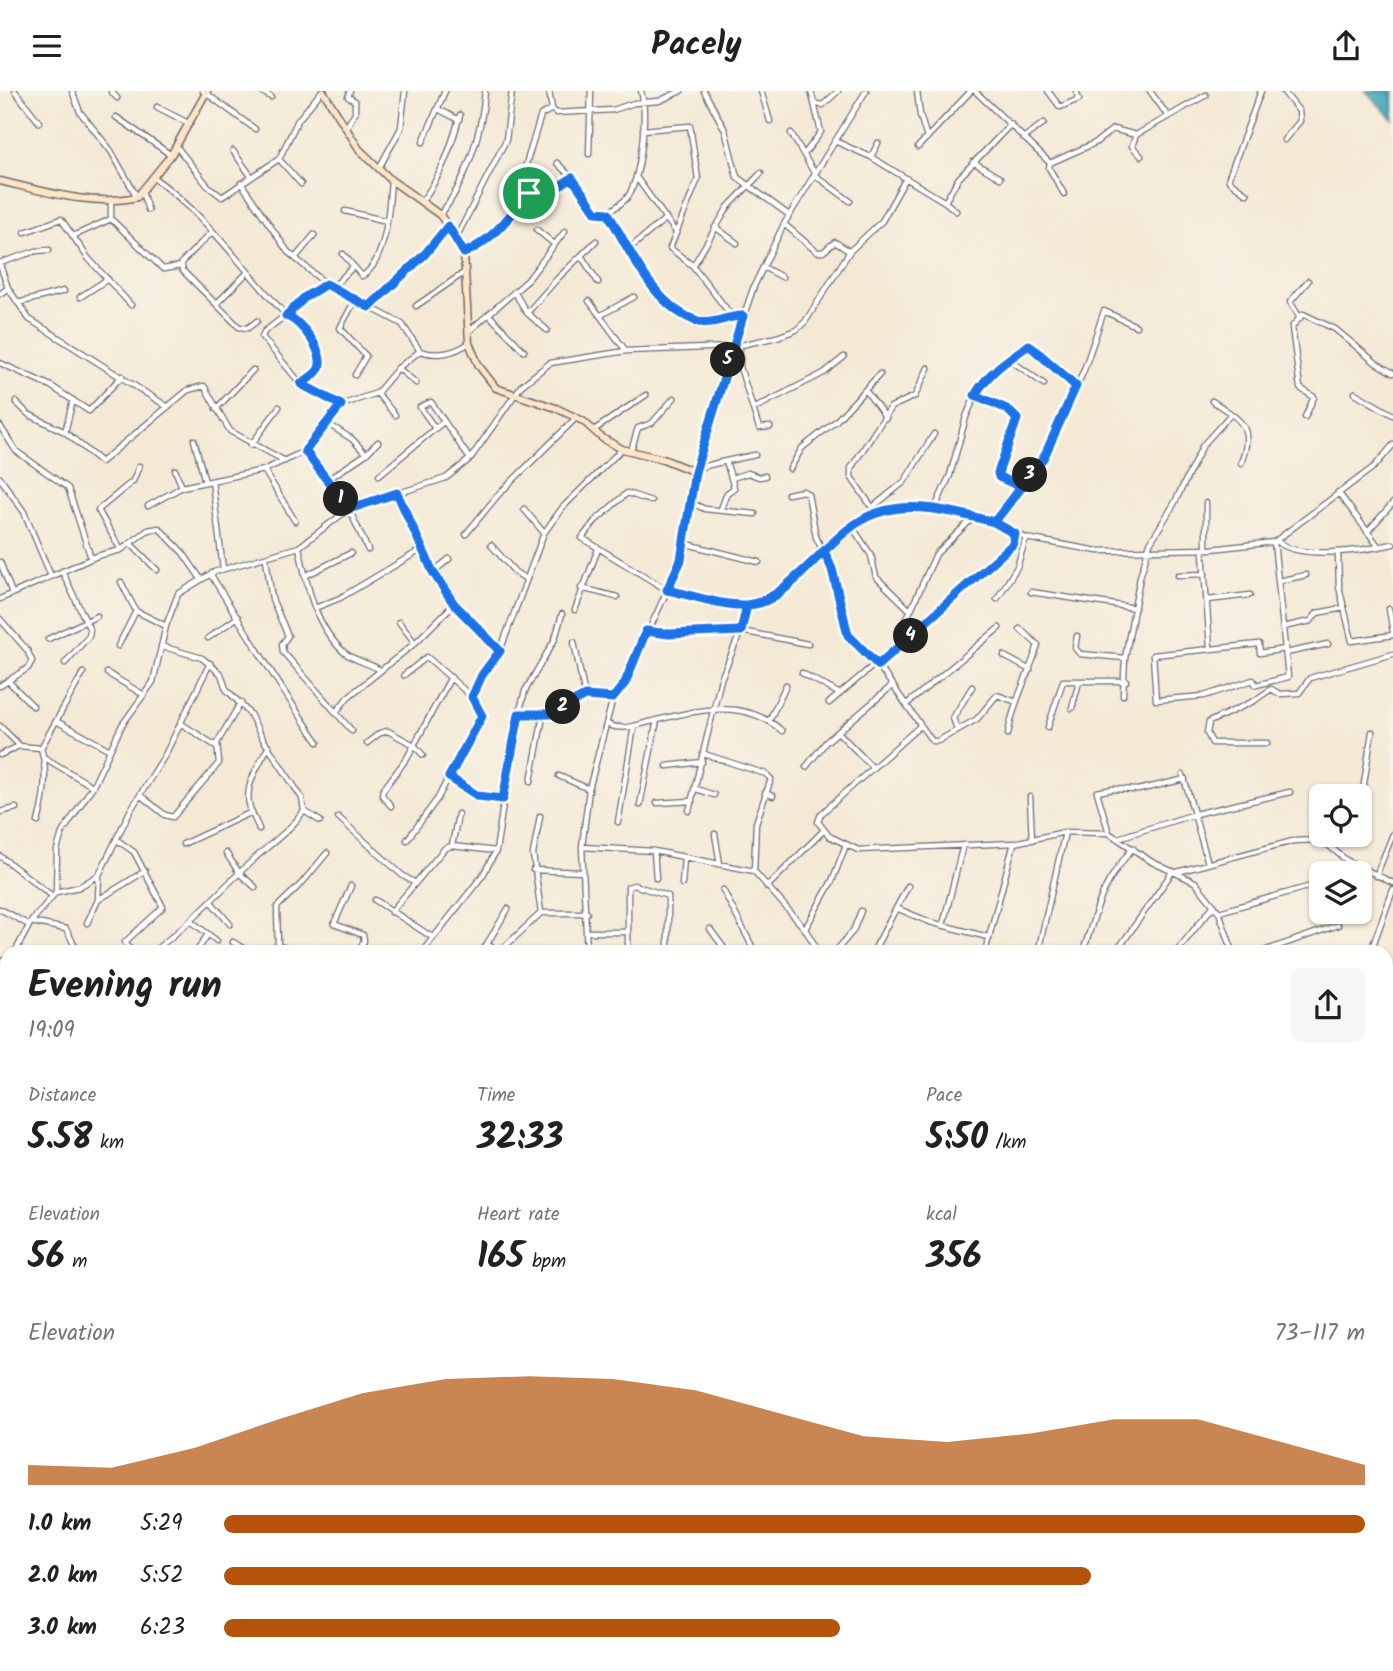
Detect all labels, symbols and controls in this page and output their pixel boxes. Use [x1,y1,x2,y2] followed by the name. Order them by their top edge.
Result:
[651,20,742,71] text: Pacely
[28,27,66,65] icon: menu
[1327,27,1365,65] icon: share
[499,163,559,223] pin
[510,174,548,212] icon: arrive
[710,343,746,377] pin: 5
[723,344,732,374] text: 5
[1012,457,1048,493] pin: 3
[1024,459,1035,489] text: 3
[324,481,358,517] pin: 1
[338,483,343,513] text: 1
[894,619,928,653] pin: 4
[905,620,916,650] text: 4
[546,689,580,725] pin: 2
[557,691,568,721] text: 2
[1309,784,1372,924] map controls
[1309,784,1372,847] button: locate
[1309,861,1372,924] button: layers
[28,957,222,1017] text: Evening run
[1291,968,1365,1042] button: share
[28,1013,75,1049] text: 19:09
[28,1081,96,1111] text: Distance
[477,1081,515,1111] text: Time
[926,1081,962,1111] text: Pace
[28,1111,92,1167] text: 5.58
[477,1111,563,1167] text: 32:33
[926,1111,988,1167] text: 5:50
[92,1128,124,1158] text: km
[988,1128,1026,1158] text: /km
[28,1200,100,1230] text: Elevation
[477,1200,560,1230] text: Heart rate
[926,1200,957,1230] text: kcal
[28,1230,65,1286] text: 56
[477,1230,524,1286] text: 165
[926,1230,982,1286] text: 356
[65,1247,87,1277] text: m
[524,1247,566,1277] text: bpm
[28,1316,115,1352] text: Elevation
[1275,1316,1365,1352] text: 73–117 m
[28,1506,91,1542] text: 1.0 km
[140,1506,183,1542] text: 5:29
[28,1558,98,1594] text: 2.0 km
[140,1558,184,1594] text: 5:52
[28,1610,97,1646] text: 3.0 km
[140,1610,185,1646] text: 6:23

